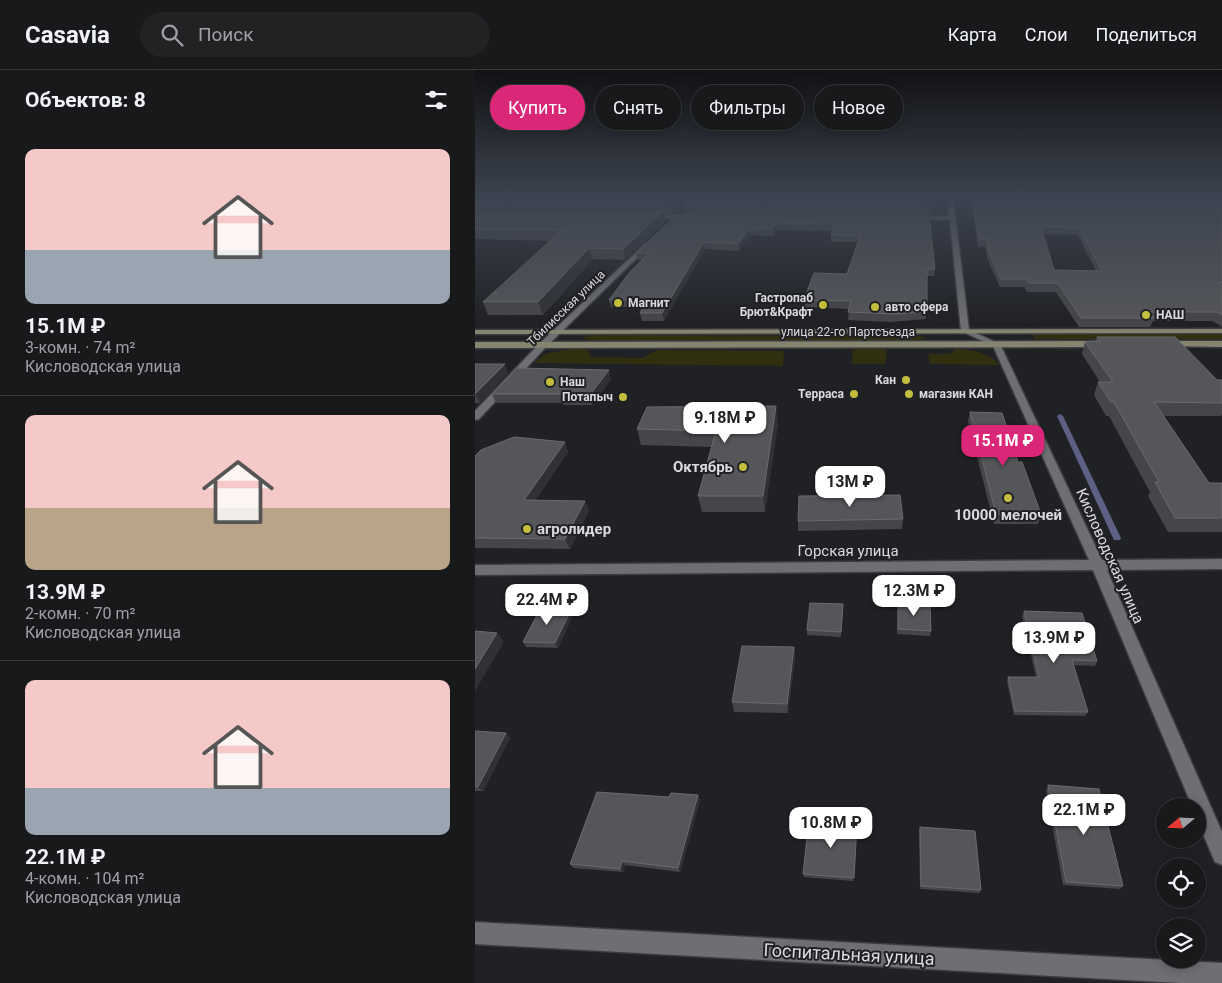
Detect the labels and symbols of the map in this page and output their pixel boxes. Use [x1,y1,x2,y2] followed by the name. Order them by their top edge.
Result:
[524,267,608,349] street label: Тбилисская улица
[740,291,813,319] place label: Гастропаб Брют&Крафт
[628,296,670,310] place label: Магнит
[612,297,624,309] marker: Магнит
[817,299,829,311] marker: Гастропаб Брют&Крафт
[885,300,949,314] place label: авто сфера
[869,301,881,313] marker: авто сфера
[1156,308,1184,322] place label: НАШ
[1140,309,1152,321] marker: НАШ
[781,325,915,339] street label: улица 22-го Партсъезда
[875,373,896,387] place label: Кан
[900,374,912,386] marker: Кан
[560,375,585,389] place label: Наш
[544,376,556,388] marker: Наш
[798,387,845,401] place label: Терраса
[919,387,993,401] place label: магазин КАН
[848,388,860,400] marker: Терраса
[903,388,915,400] marker: магазин КАН
[562,390,613,404] place label: Потапыч
[617,391,629,403] marker: Потапыч
[679,402,771,444] pin: 9.18M ₽
[957,424,1049,467] pin: 15.1M ₽
[673,458,733,476] place label: Октябрь
[737,461,749,473] marker: Октябрь
[815,466,885,508] pin: 13M ₽
[1072,486,1148,626] street label: Кисловодская улица
[1002,492,1014,504] marker: 10000 мелочей
[954,506,1062,524] place label: 10000 мелочей
[537,520,611,538] place label: агролидер
[521,523,533,535] marker: агролидер
[797,542,899,560] street label: Горская улица
[868,574,960,617] pin: 12.3M ₽
[501,584,593,626] pin: 22.4M ₽
[1008,622,1100,664] pin: 13.9M ₽
[1038,794,1130,836] pin: 22.1M ₽
[1156,798,1206,848] north arrow
[785,806,877,849] pin: 10.8M ₽
[763,939,935,969] street label: Госпитальная улица

